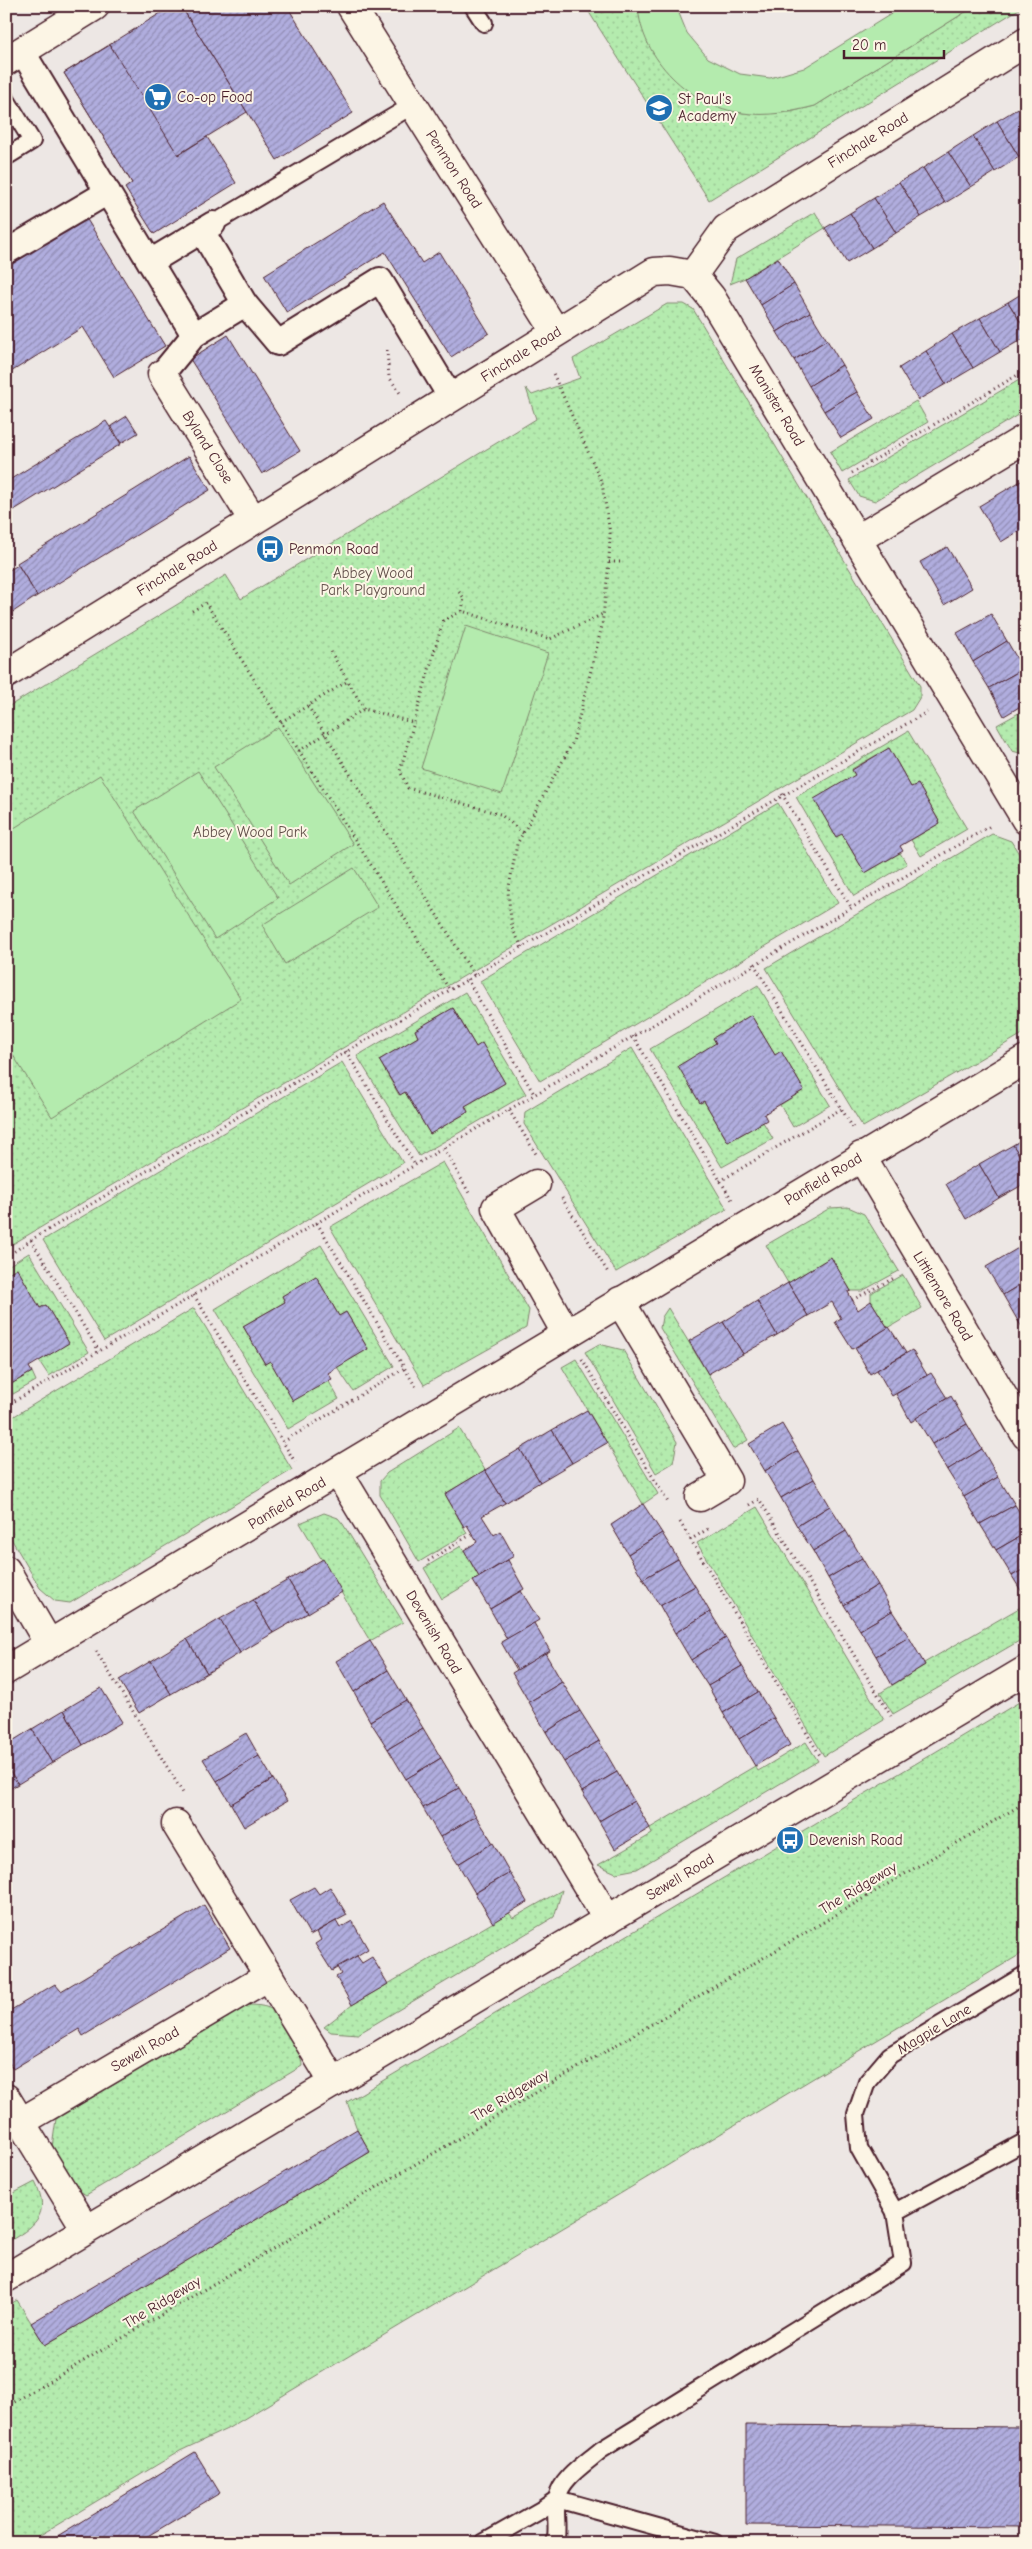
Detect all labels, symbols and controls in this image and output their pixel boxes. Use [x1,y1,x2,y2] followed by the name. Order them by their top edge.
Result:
[844,28,944,60] scale bar
[852,36,886,54] text: 20 m
[143,82,173,112] supermarket icon: Co-op Food
[177,88,253,106] place label: Co-op Food
[678,90,737,125] place label: St Paul's Academy
[644,93,674,123] school or university icon: St Paul's Academy
[824,108,912,172] street label: Finchale Road
[422,127,486,211] street label: Penmon Road
[477,322,565,386] street label: Finchale Road
[745,361,809,449] street label: Manister Road
[179,407,238,487] street label: Byland Close
[255,534,285,564] bus stop icon: Penmon Road
[133,536,221,600] street label: Finchale Road
[289,540,379,558] place label: Penmon Road
[320,564,426,599] park label: Abbey Wood Park Playground
[193,823,308,841] park label: Abbey Wood Park
[781,1149,865,1209] street label: Panfield Road
[909,1248,977,1344] street label: Littlemore Road
[245,1473,329,1533] street label: Panfield Road
[402,1587,466,1677] street label: Devenish Road
[775,1825,805,1855] bus stop icon: Devenish Road
[809,1831,903,1849] place label: Devenish Road
[643,1850,717,1904] street label: Sewell Road
[816,1858,900,1918] street label: The Ridgeway
[894,2000,975,2058] street label: Magpie Lane
[108,2022,182,2076] street label: Sewell Road
[468,2065,552,2125] street label: The Ridgeway
[120,2272,204,2332] street label: The Ridgeway

